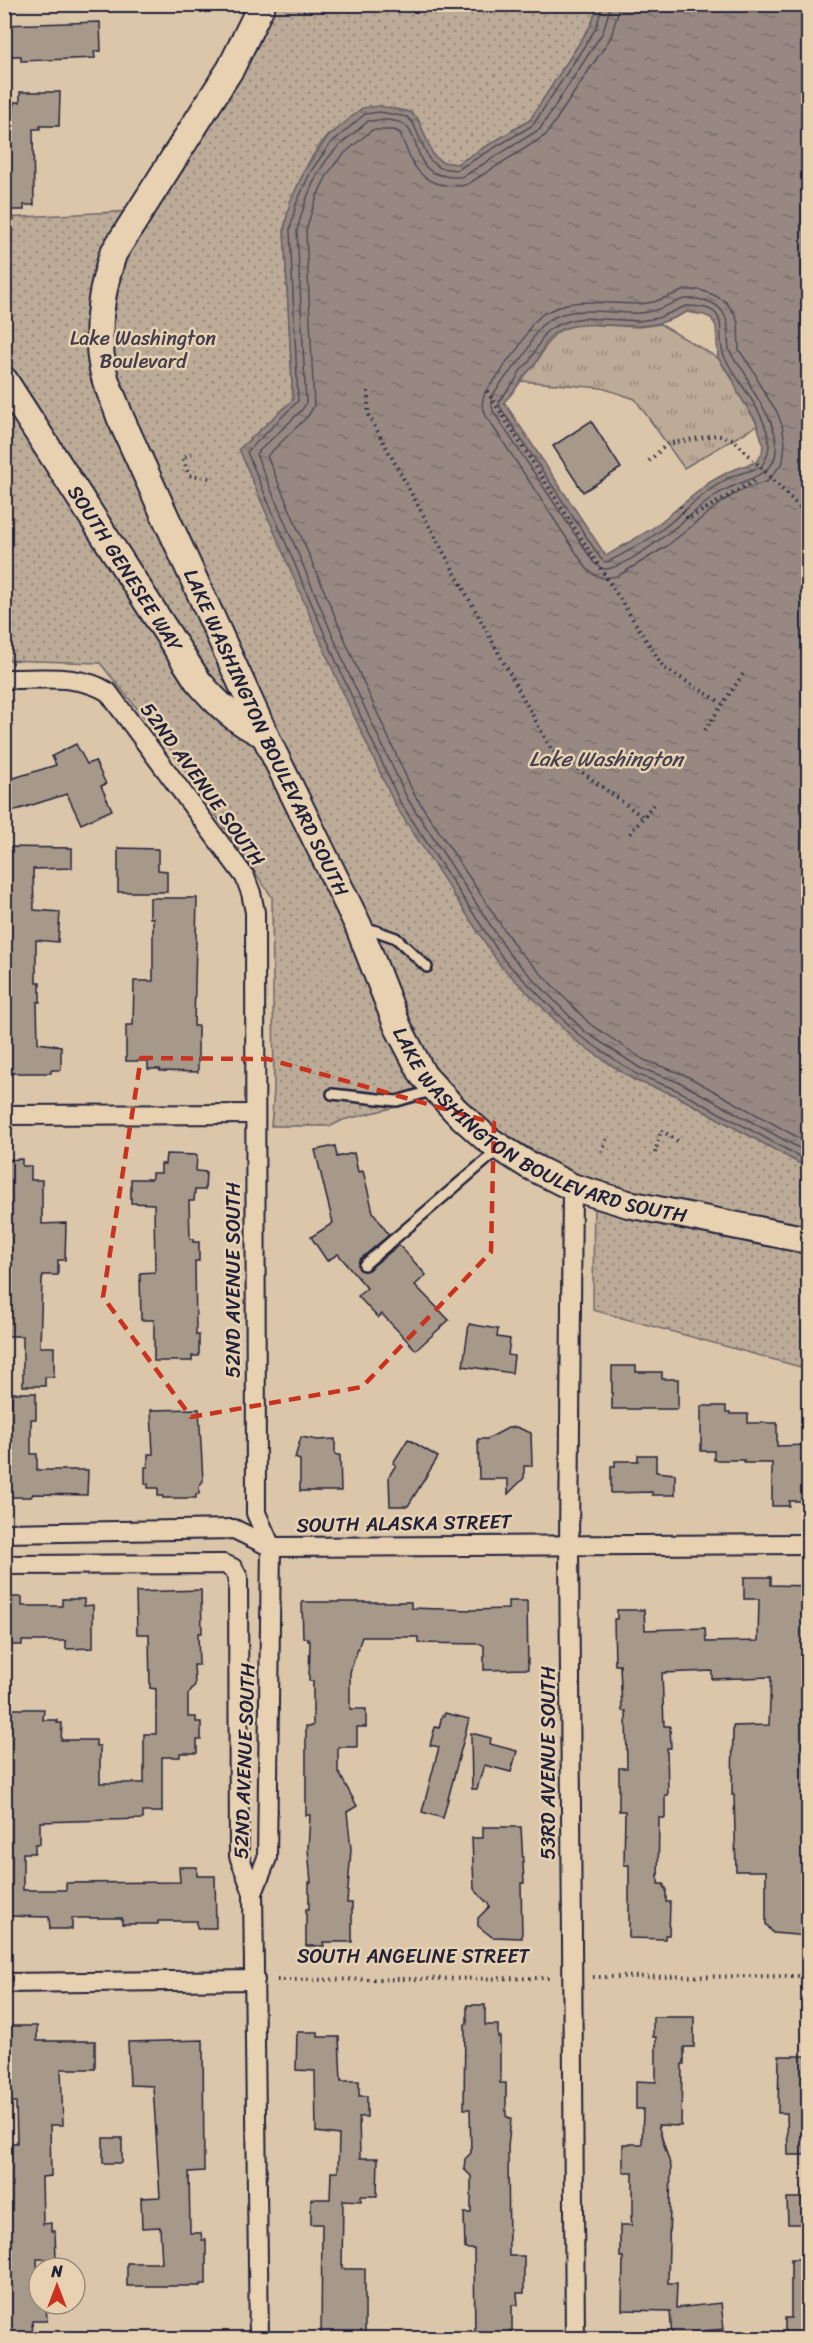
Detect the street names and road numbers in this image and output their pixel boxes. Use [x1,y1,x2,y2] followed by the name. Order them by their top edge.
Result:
[58,478,193,660] street label: SOUTH GENESEE WAY
[173,563,358,903] street label: LAKE WASHINGTON BOULEVARD SOUTH
[131,695,274,874] street label: 52ND AVENUE SOUTH
[383,1021,690,1233] street label: LAKE WASHINGTON BOULEVARD SOUTH
[216,1182,251,1378] street label: 52ND AVENUE SOUTH
[296,1504,514,1543] street label: SOUTH ALASKA STREET
[224,1662,265,1860] street label: 52ND AVENUE SOUTH
[531,1666,566,1860] street label: 53RD AVENUE SOUTH
[297,1939,530,1974] street label: SOUTH ANGELINE STREET

